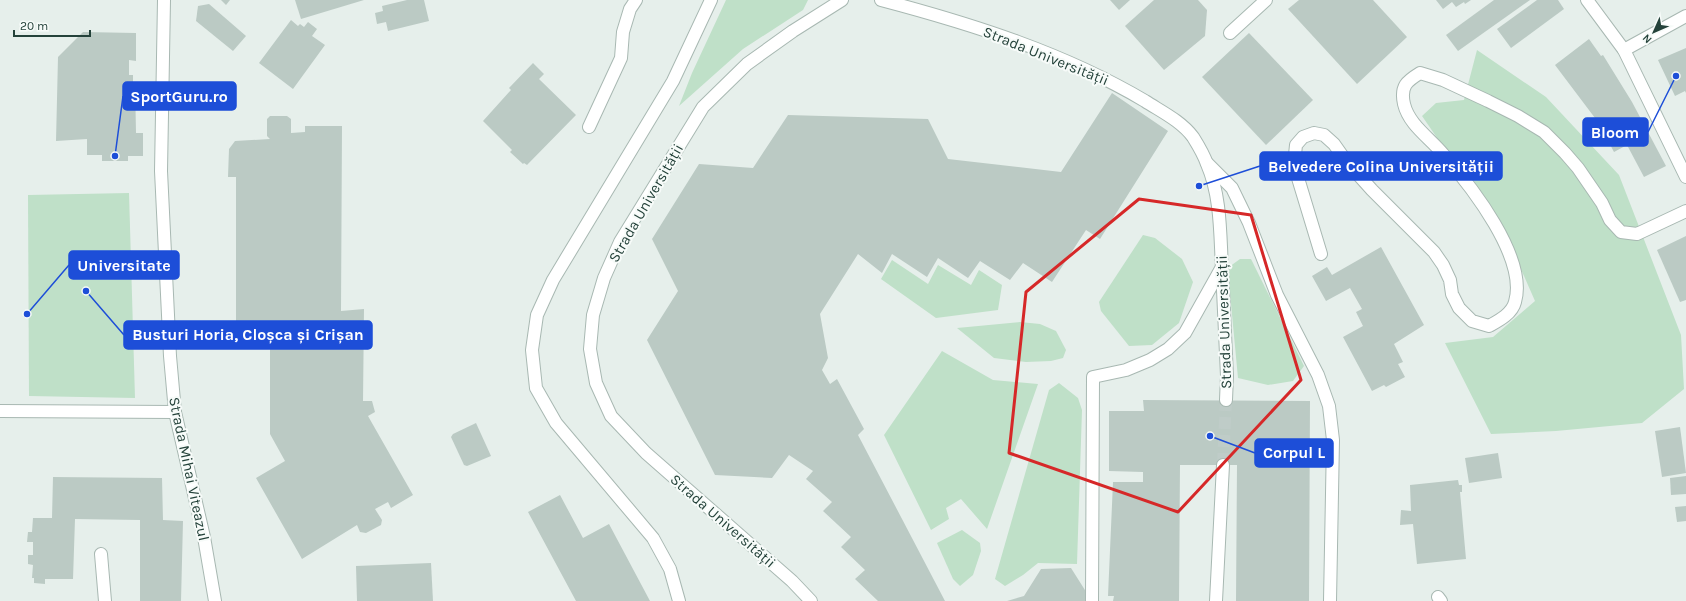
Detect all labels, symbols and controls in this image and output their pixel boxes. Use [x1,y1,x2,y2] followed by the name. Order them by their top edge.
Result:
[14,12,90,38] scale bar
[1634,12,1674,52] north arrow
[20,19,48,33] text: 20 m
[981,23,1111,89] street label: Strada Universității
[1640,31,1655,46] text: N
[123,82,236,110] callout: SportGuru.ro
[130,87,228,106] text: SportGuru.ro
[1583,118,1648,146] callout: Bloom
[1591,123,1639,142] text: Bloom
[605,141,687,265] street label: Strada Universității
[1260,152,1502,180] callout: Belvedere Colina Universității
[1268,157,1494,176] text: Belvedere Colina Universității
[69,251,179,279] callout: Universitate
[1213,255,1235,389] street label: Strada Universității
[77,256,171,275] text: Universitate
[124,321,372,349] callout: Busturi Horia, Cloșca și Crișan
[132,325,364,344] text: Busturi Horia, Cloșca și Crișan
[165,395,213,543] street label: Strada Mihai Viteazul
[1255,439,1333,467] callout: Corpul L
[1263,443,1325,462] text: Corpul L
[667,470,779,572] street label: Strada Universității

